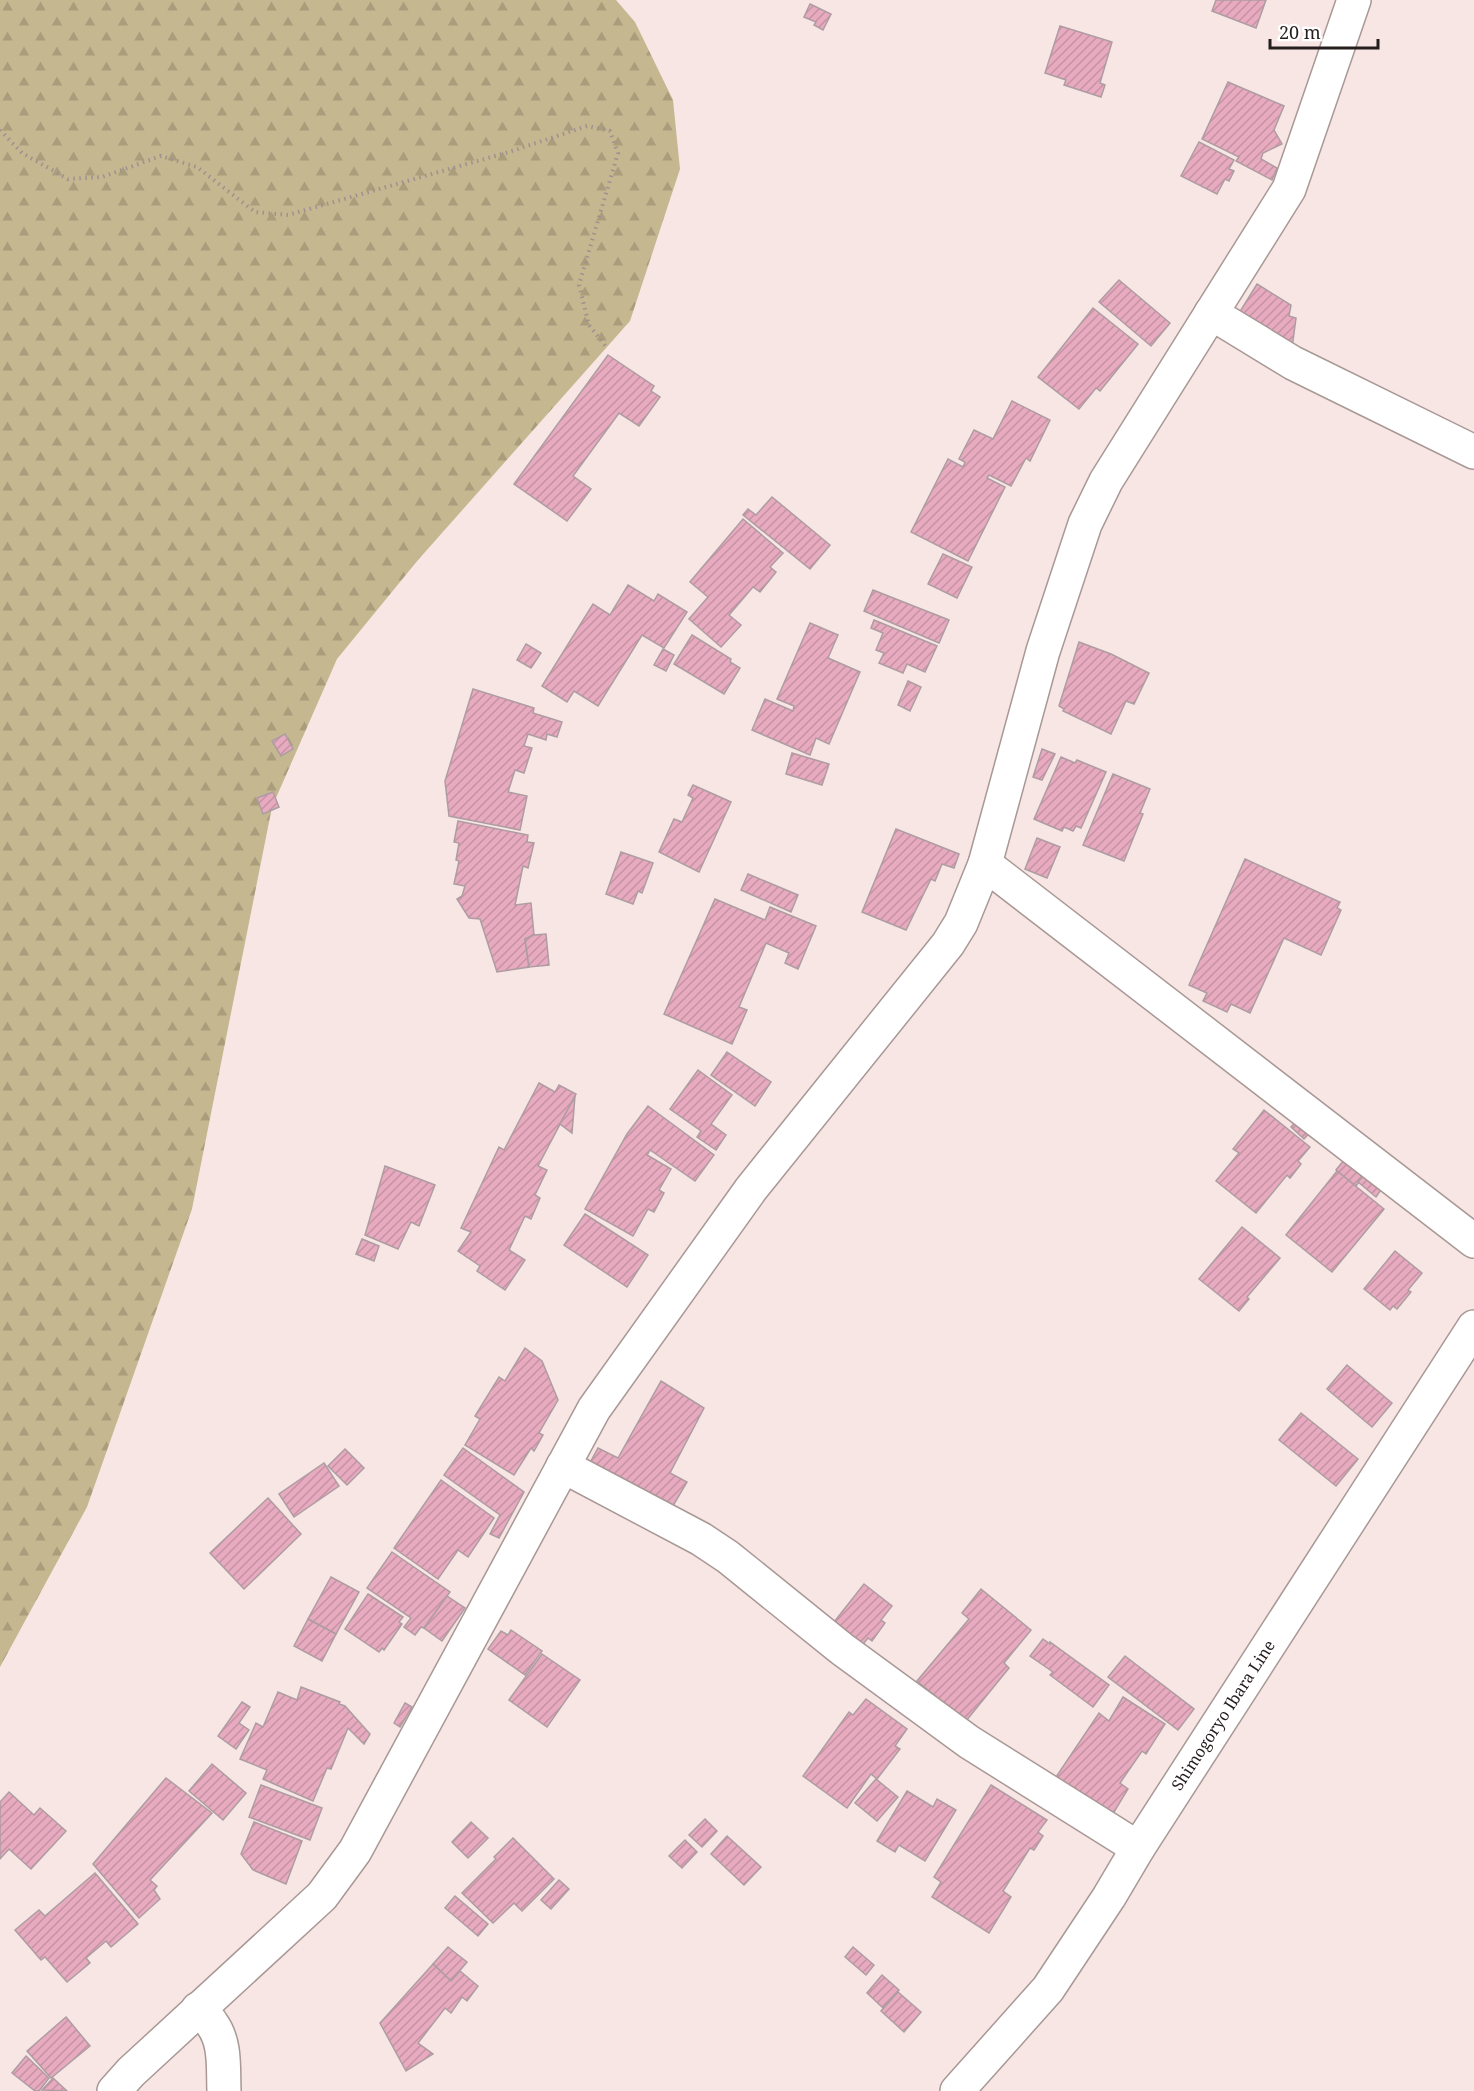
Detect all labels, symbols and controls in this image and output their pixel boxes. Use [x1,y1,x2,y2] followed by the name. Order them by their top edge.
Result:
[1270,12,1378,50] scale bar
[1279,20,1321,44] text: 20 m
[1166,1636,1280,1794] street label: Shimogoryo Ibara Line

